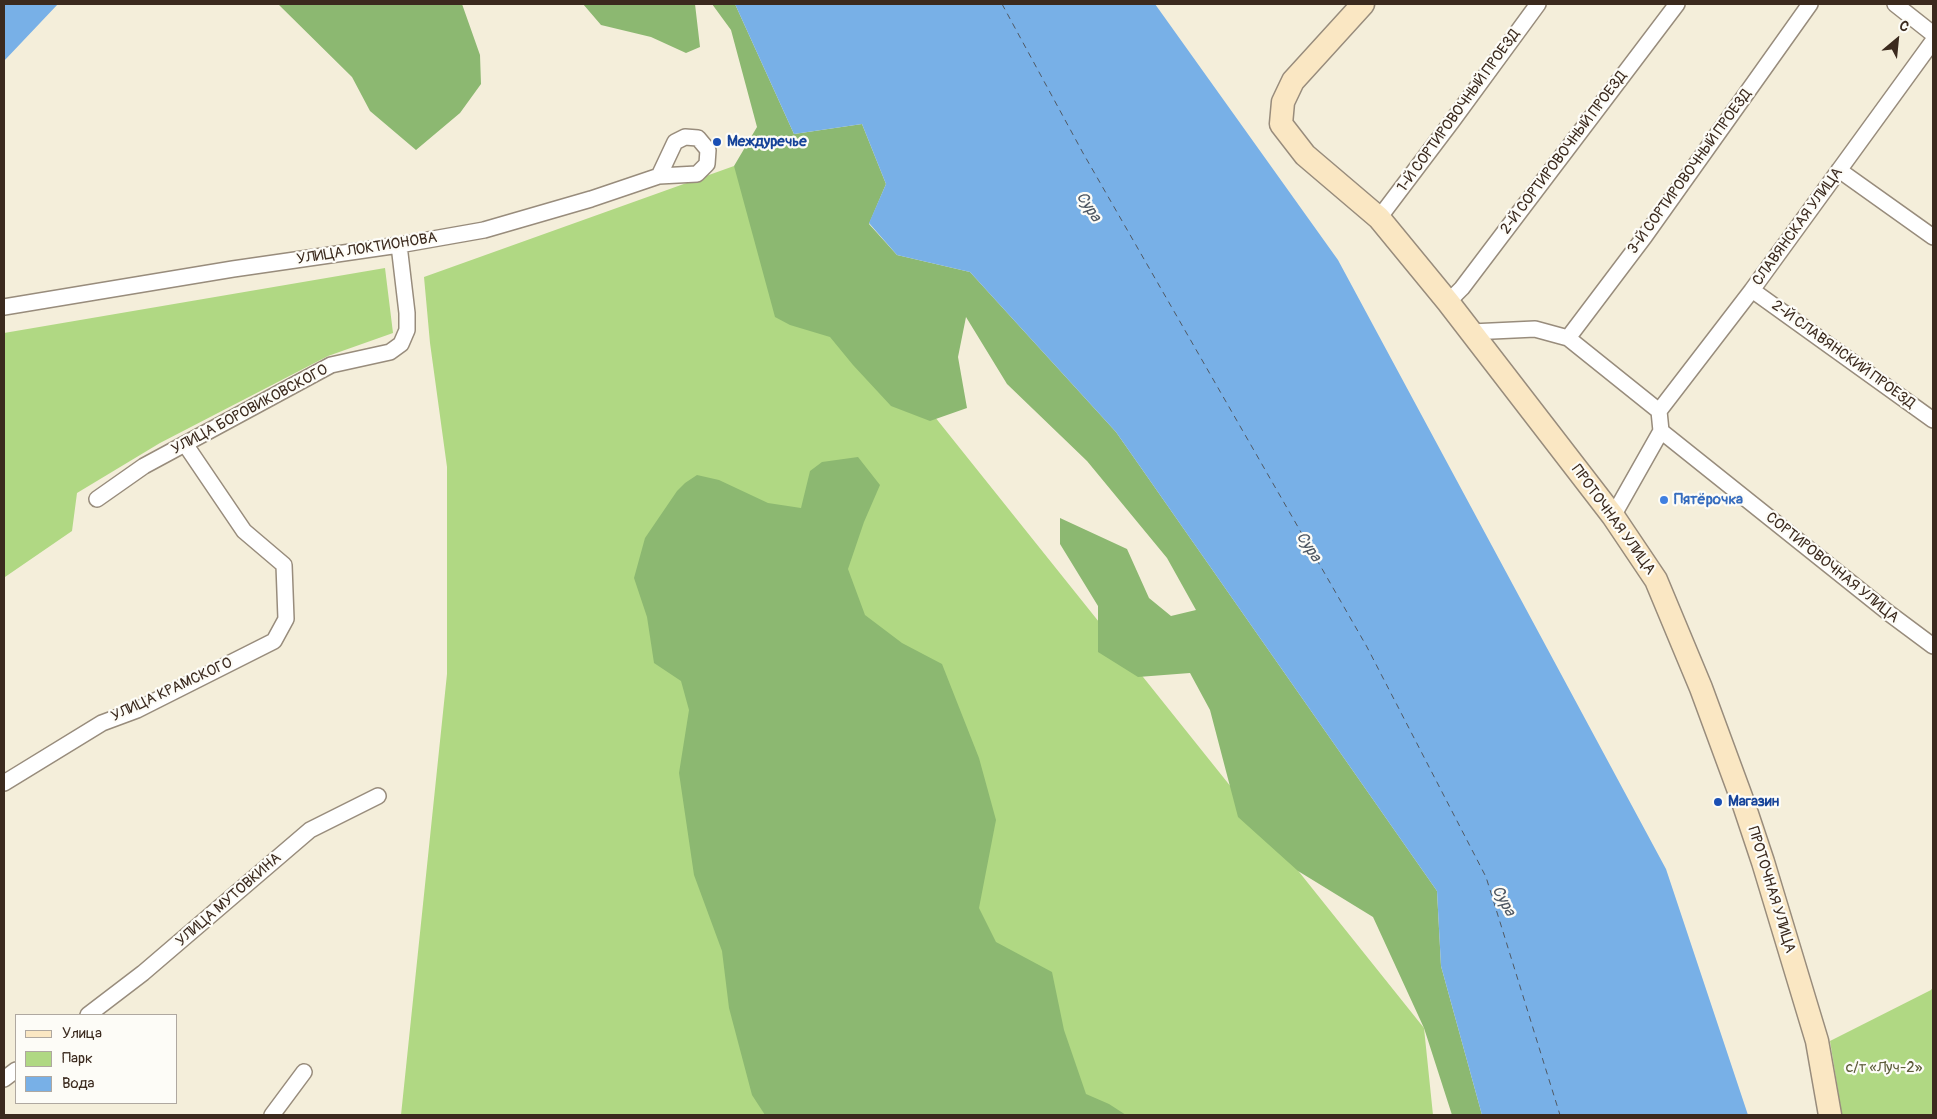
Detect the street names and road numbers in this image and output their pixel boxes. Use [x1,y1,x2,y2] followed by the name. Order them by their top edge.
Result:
[1394,26,1524,196] street label: 1-Й СОРТИРОВОЧНЫЙ ПРОЕЗД
[1497,68,1631,238] street label: 2-Й СОРТИРОВОЧНЫЙ ПРОЕЗД
[1624,86,1756,258] street label: 3-Й СОРТИРОВОЧНЫЙ ПРОЕЗД
[1749,164,1847,290] street label: СЛАВЯНСКАЯ УЛИЦА
[296,229,438,269] street label: УЛИЦА ЛОКТИОНОВА
[1768,297,1918,413] street label: 2-Й СЛАВЯНСКИЙ ПРОЕЗД
[169,361,331,459] street label: УЛИЦА БОРОВИКОВСКОГО
[1567,462,1659,578] street label: ПРОТОЧНАЯ УЛИЦА
[1762,509,1902,627] street label: СОРТИРОВОЧНАЯ УЛИЦА
[109,654,235,726] street label: УЛИЦА КРАМСКОГО
[1743,825,1799,955] street label: ПРОТОЧНАЯ УЛИЦА
[173,849,285,951] street label: УЛИЦА МУТОВКИНА

